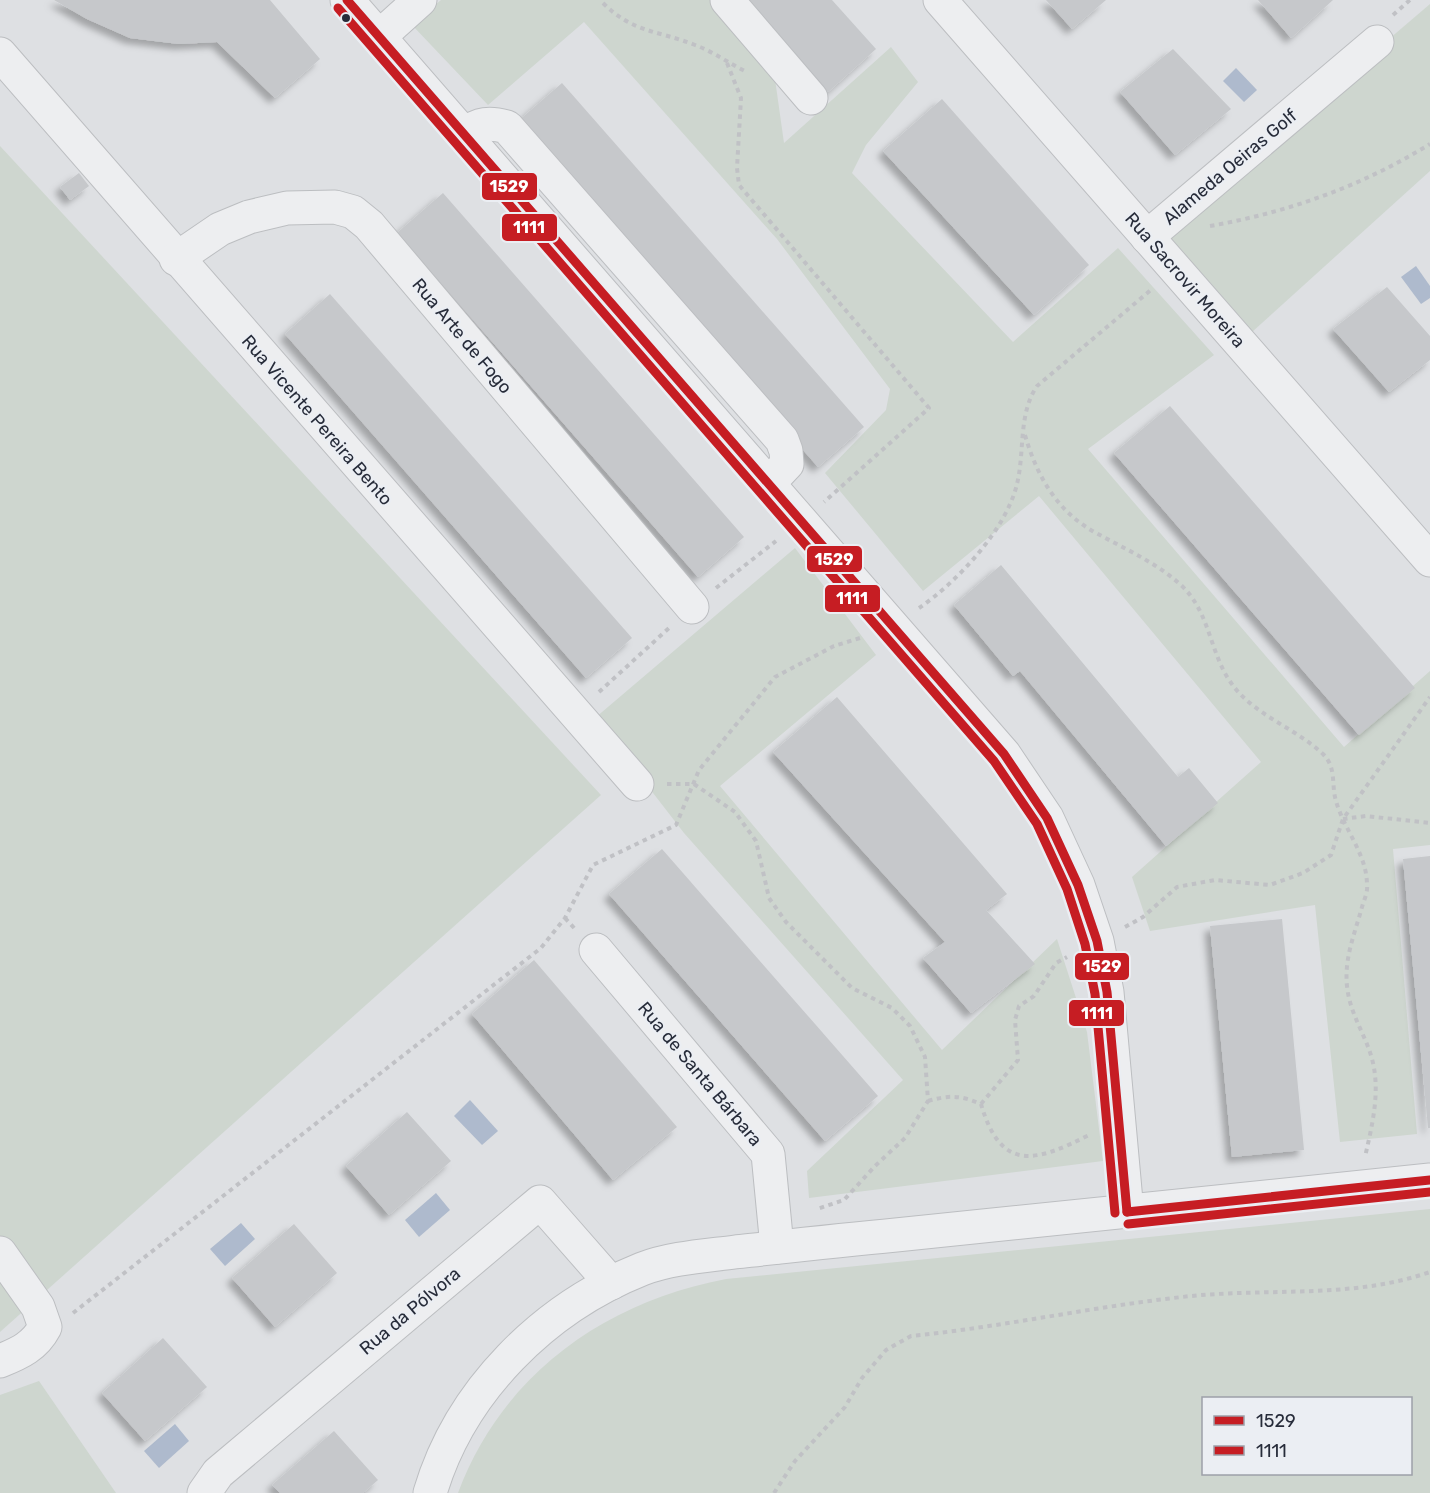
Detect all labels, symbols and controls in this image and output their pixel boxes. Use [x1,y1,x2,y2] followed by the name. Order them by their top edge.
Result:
[340,12,352,24] unlabelled marker
[1158,104,1302,230] street label: Alameda Oeiras Golf
[481,172,538,201] line badge: 1529
[490,177,528,196] text: 1529
[1120,208,1250,352] street label: Rua Sacrovir Moreira
[501,213,558,242] line badge: 1111
[513,218,545,237] text: 1111
[407,274,517,398] street label: Rua Arte de Fogo
[237,330,397,510] street label: Rua Vicente Pereira Bento
[806,545,863,573] line badge: 1529
[815,550,853,569] text: 1529
[824,584,881,613] line badge: 1111
[836,589,868,608] text: 1111
[1074,952,1130,981] line badge: 1529
[1083,957,1121,976] text: 1529
[633,997,767,1151] street label: Rua de Santa Bárbara
[1068,999,1125,1027] line badge: 1111
[1081,1004,1113,1023] text: 1111
[355,1262,465,1360] street label: Rua da Pólvora
[1202,1397,1412,1475] legend
[1256,1410,1296,1432] text: 1529
[1256,1440,1287,1462] text: 1111

